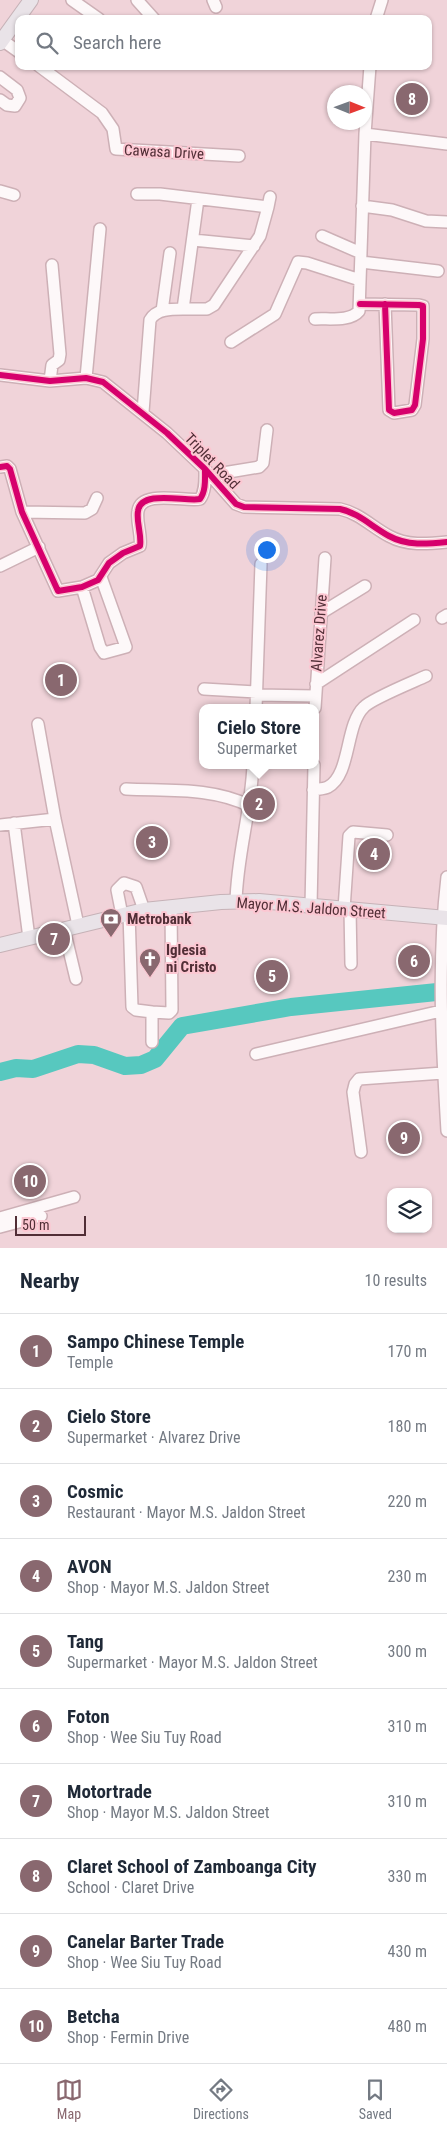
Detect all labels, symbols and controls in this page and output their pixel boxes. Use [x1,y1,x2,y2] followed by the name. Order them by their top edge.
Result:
[15,15,432,70] search box
[33,29,61,57] icon: search
[73,31,161,54] text: Search here
[396,80,428,118] pin: 8
[327,85,372,130] north arrow
[124,141,204,163] street label: Cawasa Drive
[181,429,243,493] street label: Triplet Road
[254,537,280,563] your location
[307,594,331,672] street label: Alvarez Drive
[45,661,77,699] pin: 1
[199,704,319,769] popup
[217,716,301,739] text: Cielo Store
[217,739,297,758] text: Supermarket
[243,785,275,823] pin: 2
[136,823,168,861] pin: 3
[358,835,390,873] pin: 4
[236,894,386,922] street label: Mayor M.S. Jaldon Street
[99,907,123,938] bank icon: Metrobank
[127,910,192,928] place label: Metrobank
[38,920,70,958] pin: 7
[166,941,217,976] place label: Iglesia ni Cristo
[398,942,430,980] pin: 6
[138,947,162,978] church icon: Iglesia ni Cristo
[256,957,288,995] pin: 5
[388,1119,420,1157] pin: 9
[14,1162,46,1200] pin: 10
[387,1188,432,1233] map controls
[387,1188,432,1233] button: layers
[15,1213,86,1236] scale bar
[22,1217,50,1233] text: 50 m
[20,1269,79,1293] text: Nearby
[365,1271,427,1290] text: 10 results
[67,1330,244,1353] text: Sampo Chinese Temple
[32,1342,40,1361] text: 1
[388,1342,427,1361] text: 170 m
[67,1353,113,1372] text: Temple
[67,1405,151,1428] text: Cielo Store
[32,1417,40,1436] text: 2
[388,1417,427,1436] text: 180 m
[67,1428,241,1447] text: Supermarket · Alvarez Drive
[67,1480,124,1503] text: Cosmic
[32,1492,40,1511] text: 3
[388,1492,427,1511] text: 220 m
[67,1503,306,1522] text: Restaurant · Mayor M.S. Jaldon Street
[67,1555,112,1578] text: AVON
[32,1567,40,1586] text: 4
[388,1567,427,1586] text: 230 m
[67,1578,269,1597] text: Shop · Mayor M.S. Jaldon Street
[67,1630,104,1653] text: Tang
[32,1642,40,1661] text: 5
[388,1642,427,1661] text: 300 m
[67,1653,318,1672] text: Supermarket · Mayor M.S. Jaldon Street
[67,1705,110,1728] text: Foton
[32,1717,40,1736] text: 6
[388,1717,427,1736] text: 310 m
[67,1728,222,1747] text: Shop · Wee Siu Tuy Road
[67,1780,152,1803] text: Motortrade
[32,1792,40,1811] text: 7
[388,1792,427,1811] text: 310 m
[67,1803,269,1822] text: Shop · Mayor M.S. Jaldon Street
[67,1855,317,1878] text: Claret School of Zamboanga City
[32,1867,40,1886] text: 8
[388,1867,427,1886] text: 330 m
[67,1878,194,1897] text: School · Claret Drive
[67,1930,224,1953] text: Canelar Barter Trade
[32,1942,40,1961] text: 9
[388,1942,427,1961] text: 430 m
[67,1953,222,1972] text: Shop · Wee Siu Tuy Road
[67,2005,120,2028] text: Betcha
[28,2017,44,2036] text: 10
[388,2017,427,2036] text: 480 m
[67,2028,189,2047] text: Shop · Fermin Drive
[55,2076,83,2122] tab: Map
[193,2076,249,2122] tab: Directions
[359,2076,392,2122] tab: Saved

